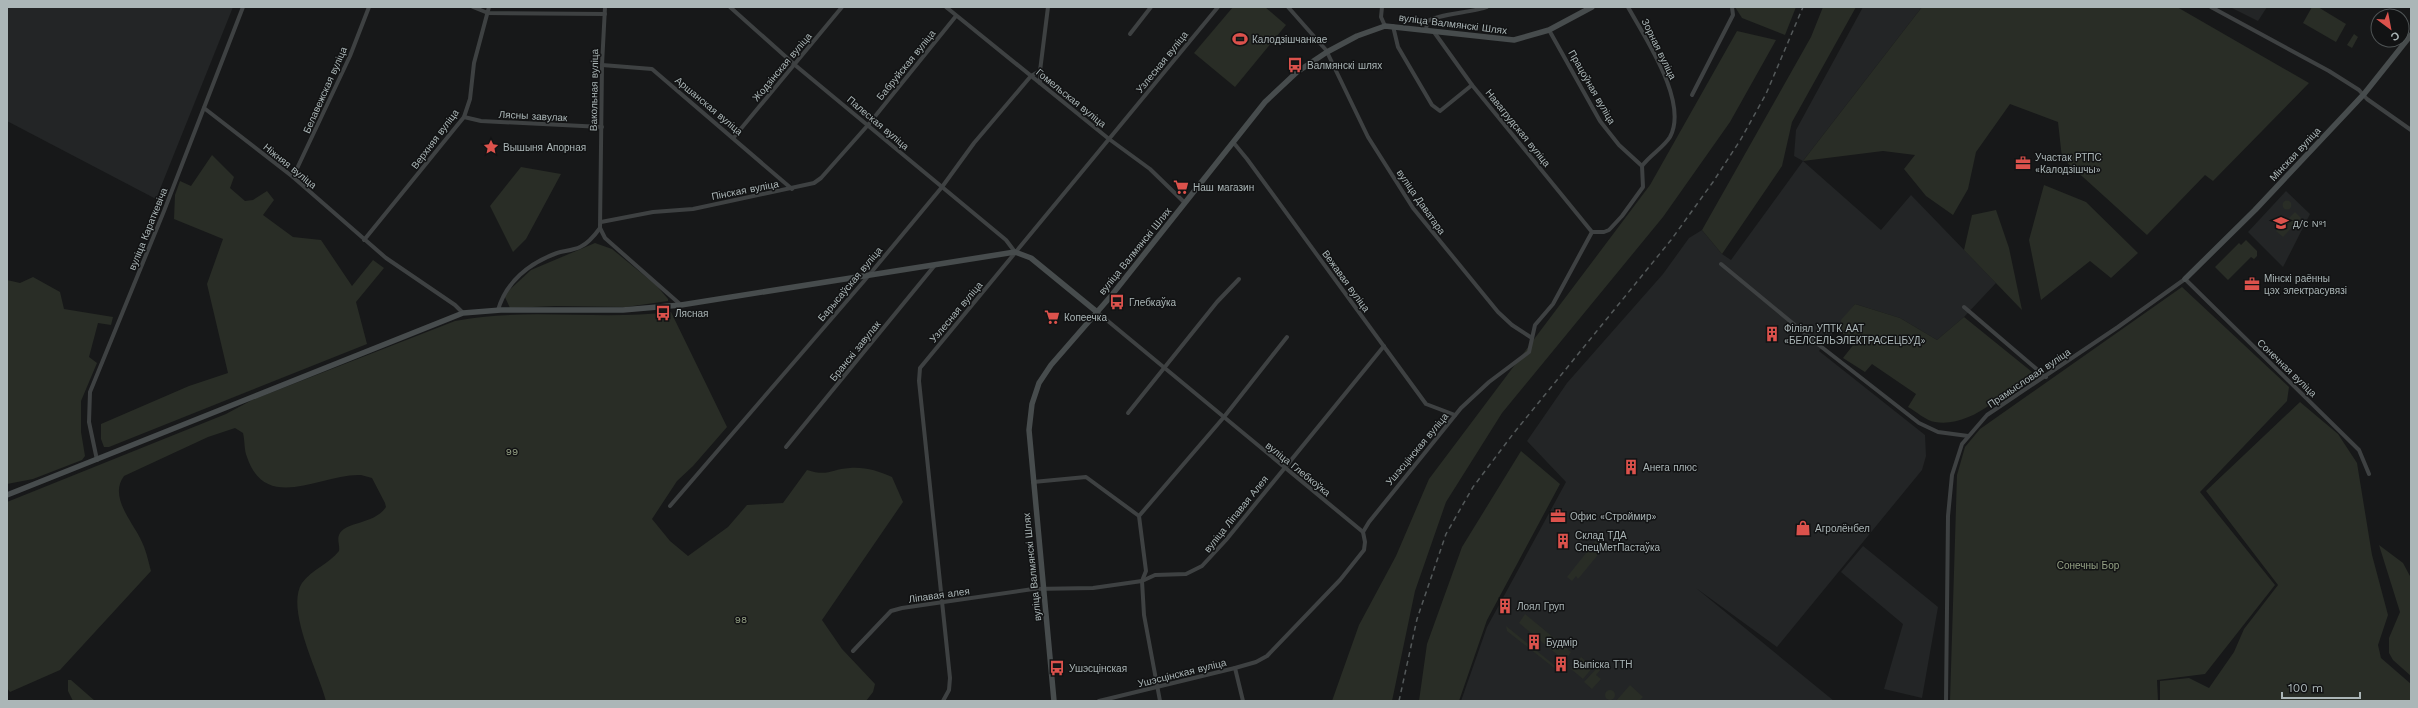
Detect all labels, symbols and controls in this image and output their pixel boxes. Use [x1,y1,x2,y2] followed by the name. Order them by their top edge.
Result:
[2370,8,2410,48] north arrow
[1398,12,1508,36] street label: вуліца Валмянскі Шлях
[1640,17,1679,82] street label: Зорная вуліца
[874,27,938,102] street label: Бабруйская вуліца
[2388,28,2402,44] text: С
[1134,29,1190,95] street label: Узлесная вуліца
[750,30,814,103] street label: Жодзінская вуліца
[1231,30,1249,48] sports icon: Калодзішчанкае
[1252,34,1328,45] place label: Калодзішчанкае
[301,45,349,135] street label: Белавежская вуліца
[588,48,600,131] street label: Вакольная вуліца
[1566,48,1618,126] street label: Працоўная вуліца
[1286,56,1304,74] bus stop icon: Валмянскі шлях
[1307,60,1382,71] place label: Валмянскі шлях
[1034,66,1108,130] street label: Гомельская вуліца
[673,75,745,138] street label: Аршанская вуліца
[1483,87,1553,169] street label: Навагрудская вуліца
[845,94,911,152] street label: Палеская вуліца
[409,107,461,171] street label: Верхняя вуліца
[498,109,568,123] street label: Лясны завулак
[2267,125,2323,183] street label: Мінская вуліца
[482,138,500,156] place icon: Вышыня Апорная
[261,141,319,191] street label: Ніжняя вуліца
[503,142,586,153] place label: Вышыня Апорная
[2035,152,2102,175] place label: Участак РТПС «Калодзішчы»
[2014,154,2032,172] office icon: Участак РТПС «Калодзішчы»
[1395,167,1448,237] street label: вуліца Даватара
[711,178,780,202] street label: Пінская вуліца
[1172,178,1190,196] supermarket icon: Наш магазин
[1193,182,1254,193] place label: Наш магазин
[126,186,170,272] street label: вуліца Караткевіча
[1096,205,1174,297] street label: вуліца Валмянскі Шлях
[2272,214,2290,232] school or university icon: д/с №1
[2293,218,2326,229] place label: д/с №1
[816,244,885,323] street label: Барысаўская вуліца
[1320,248,1372,314] street label: Вежавая вуліца
[2264,273,2347,296] place label: Мінскі раённы цэх электрасувязі
[2243,275,2261,293] office icon: Мінскі раённы цэх электрасувязі
[927,279,985,345] street label: Узлесная вуліца
[1108,293,1126,311] bus stop icon: Глебкаўка
[1129,297,1177,308] place label: Глебкаўка
[654,304,672,322] bus stop icon: Лясная
[675,308,708,319] place label: Лясная
[1043,308,1061,326] supermarket icon: Копеечка
[1064,312,1107,323] place label: Копеечка
[827,318,883,383] street label: Бранскі завулак
[1784,323,1925,346] place label: Філіял УПТК ААТ «БЕЛСЕЛЬЭЛЕКТРАСЕЦБУД»
[1763,325,1781,343] building icon: Філіял УПТК ААТ «БЕЛСЕЛЬЭЛЕКТРАСЕЦБУД»
[2255,337,2319,399] street label: Сонечная вуліца
[1985,346,2073,410] street label: Прамысловая вуліца
[1384,410,1451,487] street label: Ушэсцінская вуліца
[1264,440,1333,499] street label: вуліца Глебкоўка
[506,446,518,457] park label: 99
[1622,458,1640,476] building icon: Анега плюс
[1643,462,1697,473] place label: Анега плюс
[1202,473,1270,555] street label: вуліца Ліпавая Алея
[1549,507,1567,525] office icon: Офис «Строймир»
[1570,511,1656,522] place label: Офис «Строймир»
[1021,512,1043,622] street label: вуліца Валмянскі Шлях
[1794,519,1812,537] shop icon: Агролёнбел
[1815,523,1870,534] place label: Агролёнбел
[1575,530,1661,553] place label: Склад ТДА СпецМетПастаўка
[1554,532,1572,550] building icon: Склад ТДА СпецМетПастаўка
[2057,560,2120,571] park label: Сонечны Бор
[908,585,970,605] street label: Ліпавая алея
[1496,597,1514,615] building icon: Лоял Груп
[1517,601,1565,612] place label: Лоял Груп
[735,614,747,625] park label: 98
[1525,633,1543,651] building icon: Будмір
[1546,637,1578,648] place label: Будмір
[1552,655,1570,673] building icon: Выпіска ТТН
[1137,657,1228,689] street label: Ушэсцінская вуліца
[1048,659,1066,677] bus stop icon: Ушэсцінская
[1573,659,1633,670] place label: Выпіска ТТН
[1069,663,1127,674] place label: Ушэсцінская
[2282,674,2360,700] scale bar
[2288,681,2323,695] text: 100 m

